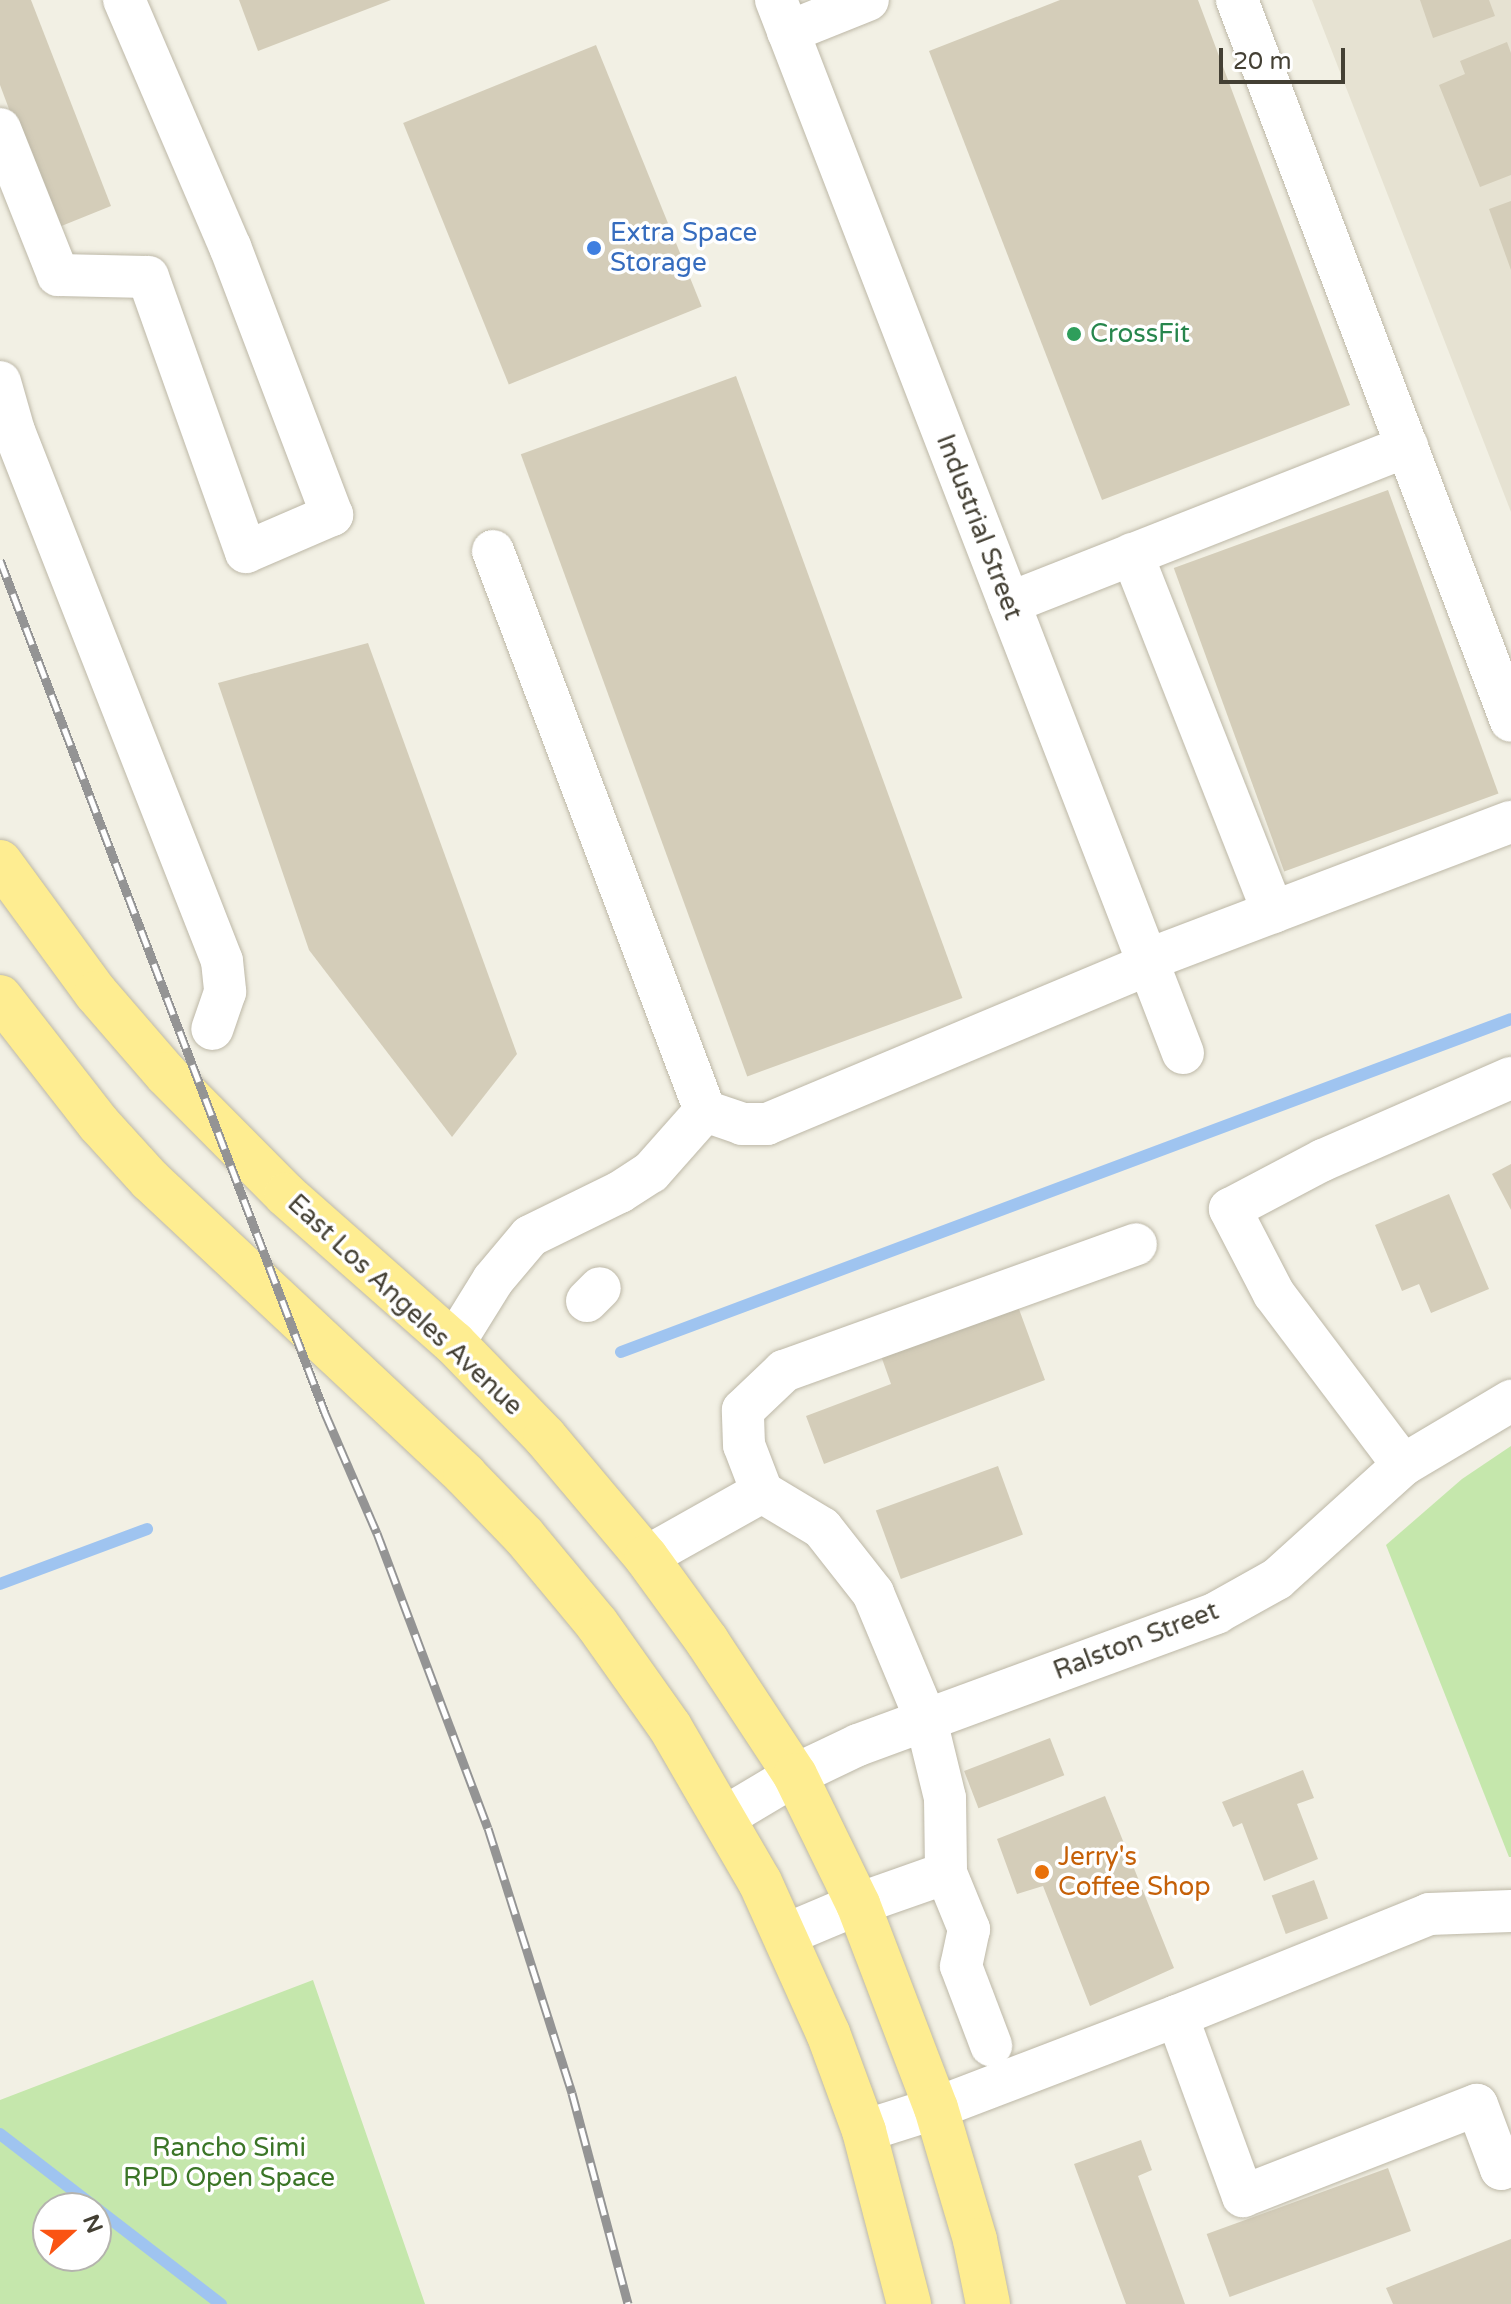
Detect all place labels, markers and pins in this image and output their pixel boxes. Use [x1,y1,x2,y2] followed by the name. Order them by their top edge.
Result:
[610,217,757,278] place label: Extra Space Storage
[585,239,603,257] marker: Extra Space Storage
[1090,318,1190,350] place label: CrossFit
[1065,325,1083,343] marker: CrossFit
[1058,1841,1211,1902] place label: Jerry's Coffee Shop
[1033,1863,1051,1881] marker: Jerry's Coffee Shop

